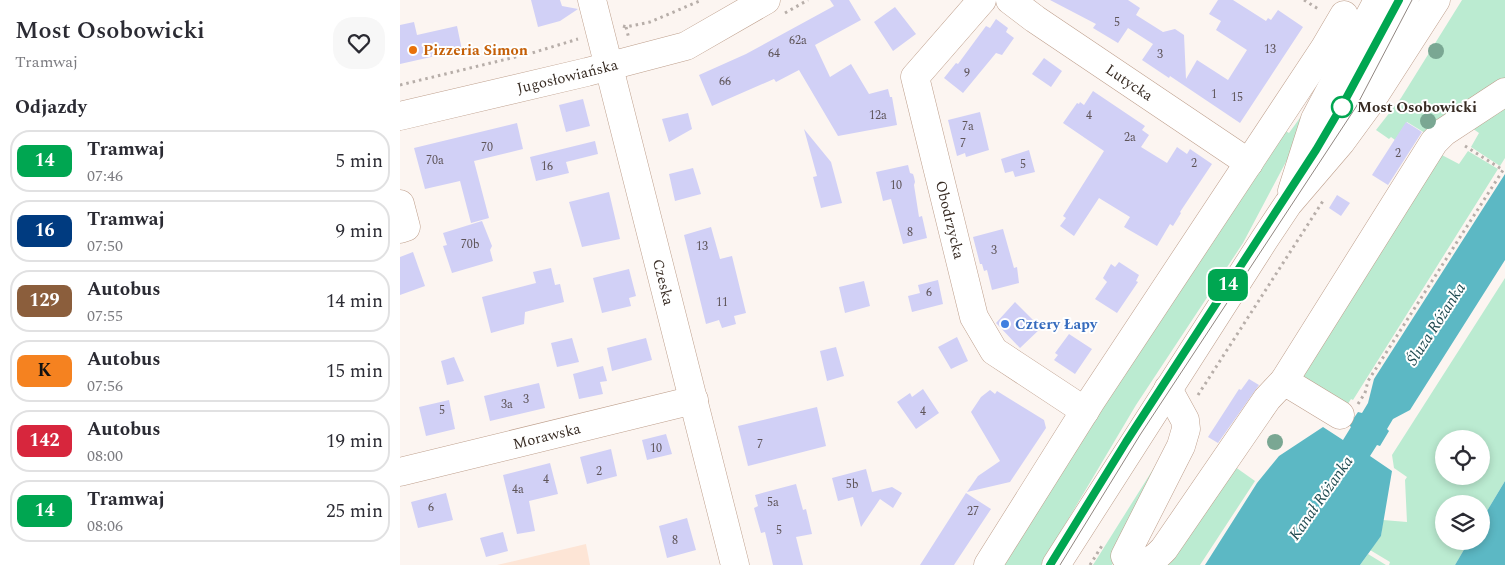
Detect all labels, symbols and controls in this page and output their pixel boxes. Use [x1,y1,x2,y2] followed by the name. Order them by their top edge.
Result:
[15,13,205,49] text: Most Osobowicki
[1114,13,1120,32] house number: 5
[333,17,385,69] button: heart
[789,31,807,50] house number: 62a
[423,39,528,62] place label: Pizzeria Simon
[1264,40,1276,59] house number: 13
[407,44,419,56] marker: Pizzeria Simon
[768,44,780,63] house number: 64
[1157,45,1163,64] house number: 3
[15,50,78,74] text: Tramwaj
[514,53,621,100] street label: Jugosłowiańska
[1101,58,1158,107] street label: Lutycka
[964,64,970,83] house number: 9
[719,72,731,91] house number: 66
[1211,85,1217,104] house number: 1
[1231,88,1243,107] house number: 15
[15,93,87,122] text: Odjazdy
[1331,96,1353,118] marker: Most Osobowicki
[1357,96,1477,119] place label: Most Osobowicki
[869,106,887,125] house number: 12a
[1086,106,1092,125] house number: 4
[962,117,974,136] house number: 7a
[1124,128,1136,147] house number: 2a
[960,134,966,153] house number: 7
[87,135,165,164] text: Tramwaj
[481,138,493,157] house number: 70
[1395,144,1401,163] house number: 2
[34,147,55,174] text: 14
[335,147,383,176] text: 5 min
[426,151,444,170] house number: 70a
[1191,154,1197,173] house number: 2
[1020,155,1026,174] house number: 5
[541,157,553,176] house number: 16
[87,164,123,188] text: 07:46
[890,176,902,195] house number: 10
[929,178,971,262] street label: Obodrzycka
[87,205,165,234] text: Tramwaj
[34,217,55,244] text: 16
[335,217,383,246] text: 9 min
[907,223,913,242] house number: 8
[87,234,123,258] text: 07:50
[461,235,480,254] house number: 70b
[696,237,708,256] house number: 13
[991,241,997,260] house number: 3
[646,257,680,308] street label: Czeska
[1206,269,1250,301] line badge: 14
[1218,271,1238,298] text: 14
[87,275,161,304] text: Autobus
[1400,278,1472,370] water label: Śluza Różanka
[926,283,932,302] house number: 6
[29,287,60,314] text: 129
[326,287,383,316] text: 14 min
[716,293,728,312] house number: 11
[87,304,123,328] text: 07:55
[1015,313,1098,336] place label: Cztery Łapy
[999,318,1011,330] marker: Cztery Łapy
[87,345,161,374] text: Autobus
[38,357,51,384] text: K
[326,357,383,386] text: 15 min
[87,374,123,398] text: 07:56
[523,390,529,409] house number: 3
[501,395,513,414] house number: 3a
[439,401,445,420] house number: 5
[920,402,926,421] house number: 4
[87,415,161,444] text: Autobus
[510,417,584,455] street label: Morawska
[29,427,60,454] text: 142
[326,427,383,456] text: 19 min
[1435,430,1490,550] map controls
[1435,430,1490,485] button: locate
[757,435,763,454] house number: 7
[650,439,662,458] house number: 10
[87,444,123,468] text: 08:00
[1283,451,1359,545] water label: Kanał Różanka
[596,462,602,481] house number: 2
[543,470,549,489] house number: 4
[846,475,859,494] house number: 5b
[512,480,524,499] house number: 4a
[87,485,165,514] text: Tramwaj
[767,493,779,512] house number: 5a
[1435,495,1490,550] button: layers
[34,497,55,524] text: 14
[326,497,383,526] text: 25 min
[428,498,434,517] house number: 6
[967,502,979,521] house number: 27
[87,514,123,538] text: 08:06
[776,521,782,540] house number: 5
[672,531,678,550] house number: 8

